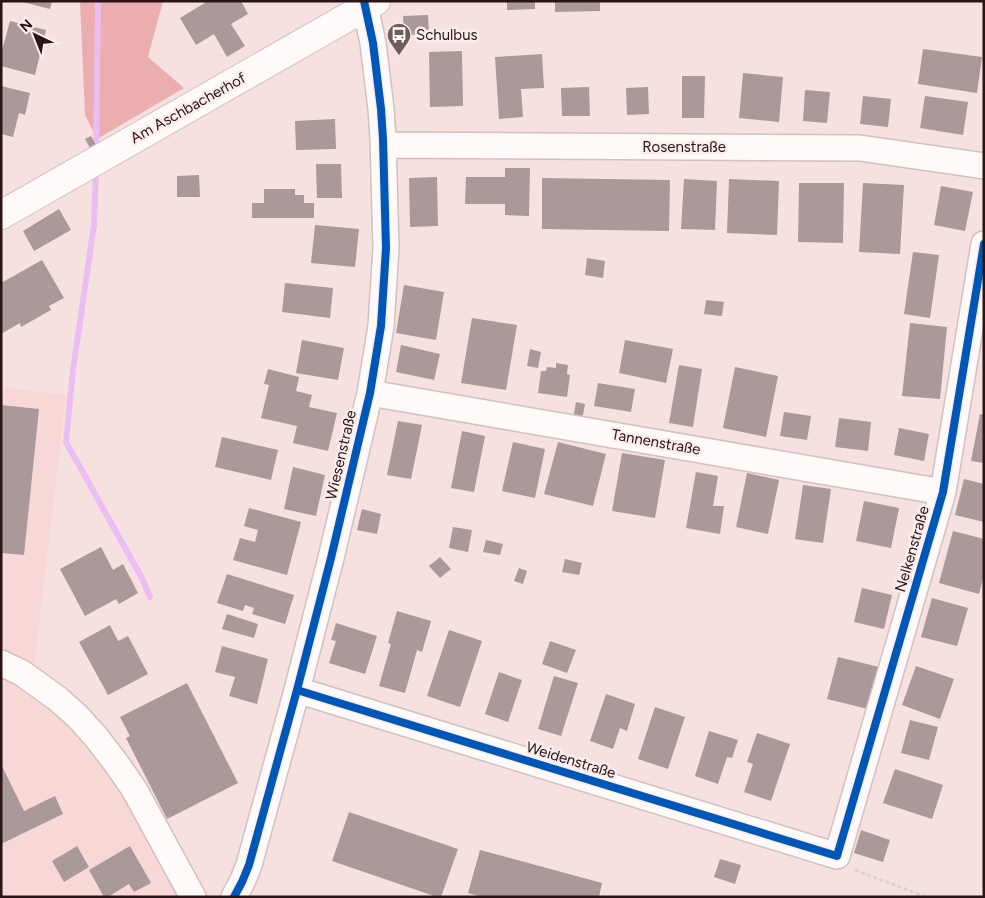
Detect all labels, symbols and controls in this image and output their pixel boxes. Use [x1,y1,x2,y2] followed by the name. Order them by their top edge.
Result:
[10,10,60,60] north arrow
[17,16,36,36] text: N
[386,22,412,56] bus stop icon: Schulbus
[416,26,478,44] place label: Schulbus
[127,69,249,147] street label: Am Aschbacherhof
[642,138,726,156] street label: Rosenstraße
[322,408,360,502] street label: Wiesenstraße
[610,425,702,459] street label: Tannenstraße
[891,504,933,594] street label: Nelkenstraße
[524,738,618,782] street label: Weidenstraße

